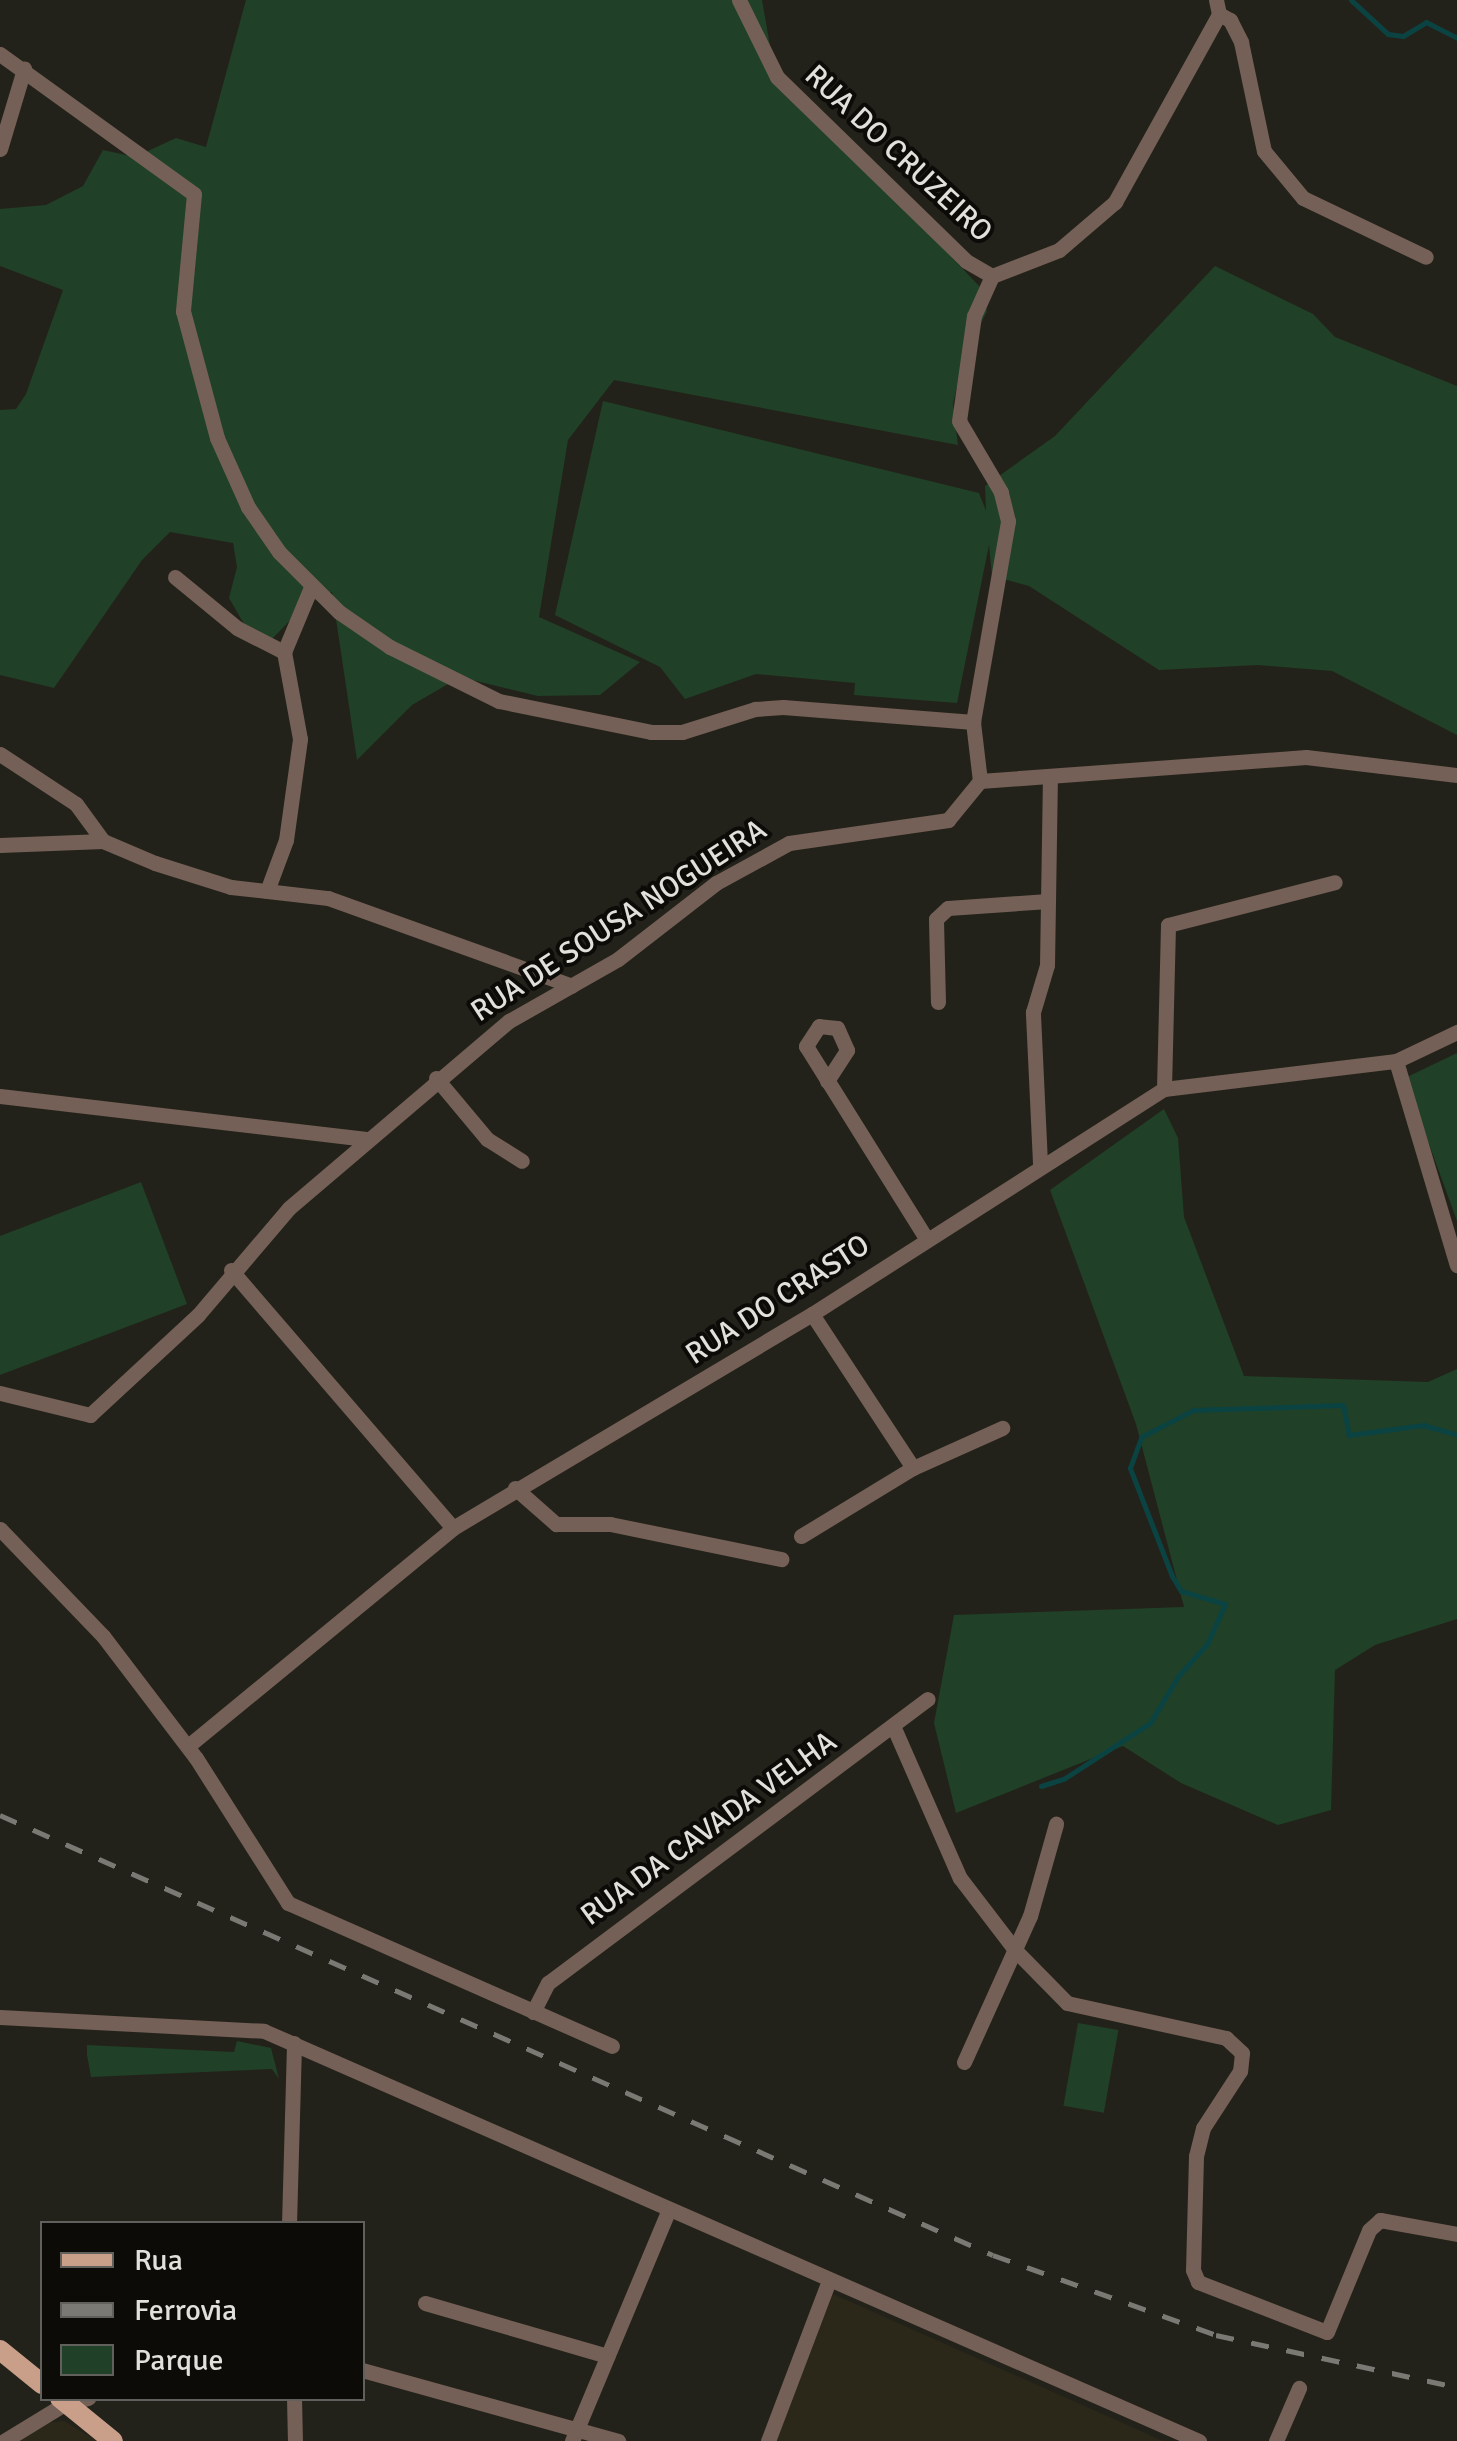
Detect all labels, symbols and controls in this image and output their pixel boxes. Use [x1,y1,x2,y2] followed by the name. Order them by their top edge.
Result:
[797,58,999,250] street label: RUA DO CRUZEIRO
[465,812,773,1030] street label: RUA DE SOUSA NOGUEIRA
[679,1227,877,1373] street label: RUA DO CRASTO
[574,1724,844,1934] street label: RUA DA CAVADA VELHA
[40,2221,365,2401] legend
[134,2242,183,2279] text: Rua
[134,2292,237,2329] text: Ferrovia
[134,2342,224,2379] text: Parque

